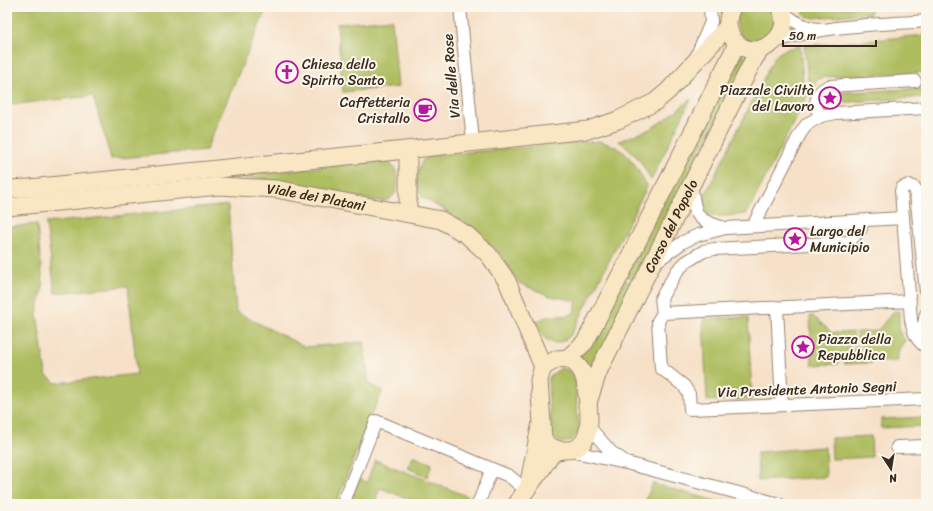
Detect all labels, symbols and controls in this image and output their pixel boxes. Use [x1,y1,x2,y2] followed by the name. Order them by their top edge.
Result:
[783,22,876,48] scale bar
[789,25,816,47] text: 50 m
[435,32,468,119] street label: Via delle Rose
[302,52,384,93] place label: Chiesa dello Spirito Santo
[274,59,300,85] church icon: Chiesa dello Spirito Santo
[720,78,814,119] place label: Piazzale Civiltà del Lavoro
[817,85,843,111] place icon: Piazzale Civiltà del Lavoro
[340,90,411,131] place label: Caffetteria Cristallo
[412,97,438,123] cafe icon: Caffetteria Cristallo
[637,175,705,277] street label: Corso del Popolo
[266,177,369,219] street label: Viale dei Platani
[810,219,870,260] place label: Largo del Municipio
[782,226,808,252] place icon: Largo del Municipio
[818,327,892,368] place label: Piazza della Repubblica
[790,334,816,360] place icon: Piazza della Repubblica
[717,374,898,405] street label: Via Presidente Antonio Segni
[871,449,911,489] north arrow
[887,468,900,488] text: N

